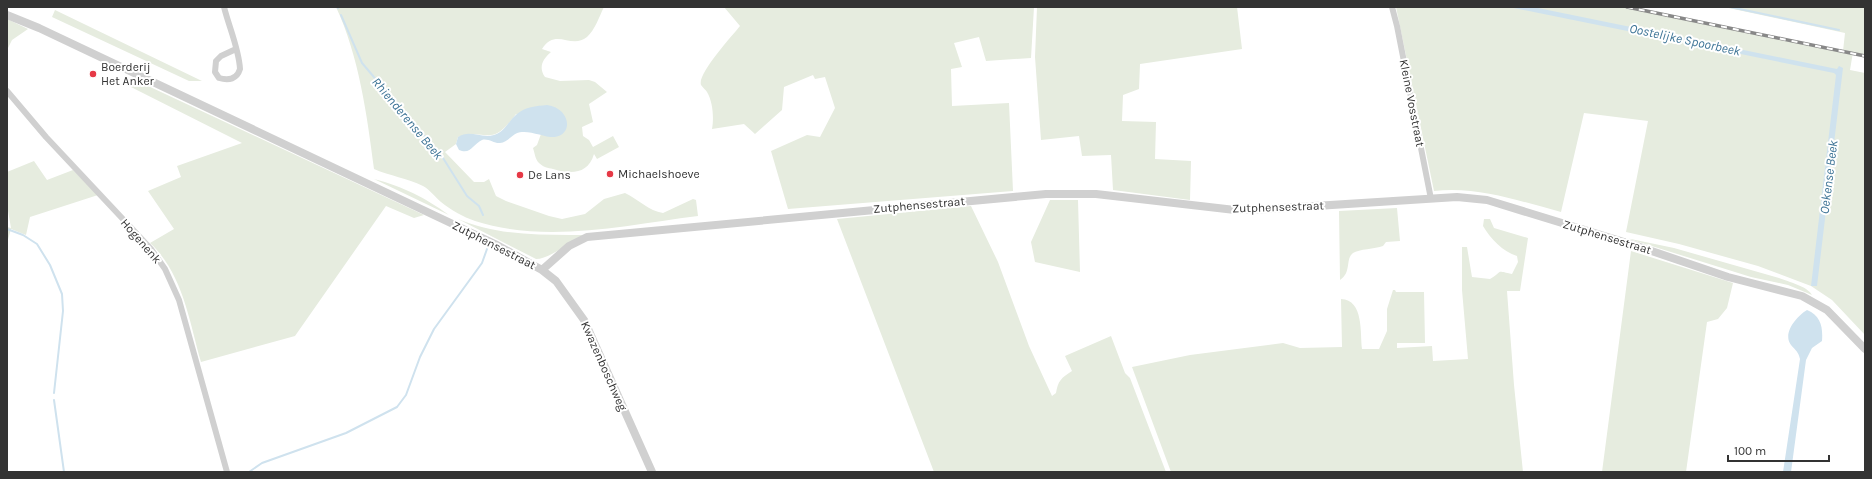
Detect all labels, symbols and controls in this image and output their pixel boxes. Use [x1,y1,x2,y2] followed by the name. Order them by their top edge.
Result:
[1628,20,1742,59] water label: Oostelijke Spoorbeek
[1397,58,1427,148] street label: Kleine Vosstraat
[101,60,155,88] place label: Boerderij Het Anker
[88,69,98,79] marker: Boerderij Het Anker
[369,74,446,163] water label: Rhienderense Beek
[1817,139,1841,215] water label: Oekense Beek
[618,167,700,181] place label: Michaelshoeve
[528,168,571,182] place label: De Lans
[605,169,615,179] marker: Michaelshoeve
[515,170,525,180] marker: De Lans
[873,194,966,216] street label: Zutphensestraat
[1232,198,1325,216] street label: Zutphensestraat
[118,216,164,266] street label: Hogenenk
[1561,217,1653,257] street label: Zutphensestraat
[450,218,539,272] street label: Zutphensestraat
[578,319,630,413] street label: Kwazenboschweg
[1728,437,1829,463] scale bar
[1734,444,1766,458] text: 100 m

